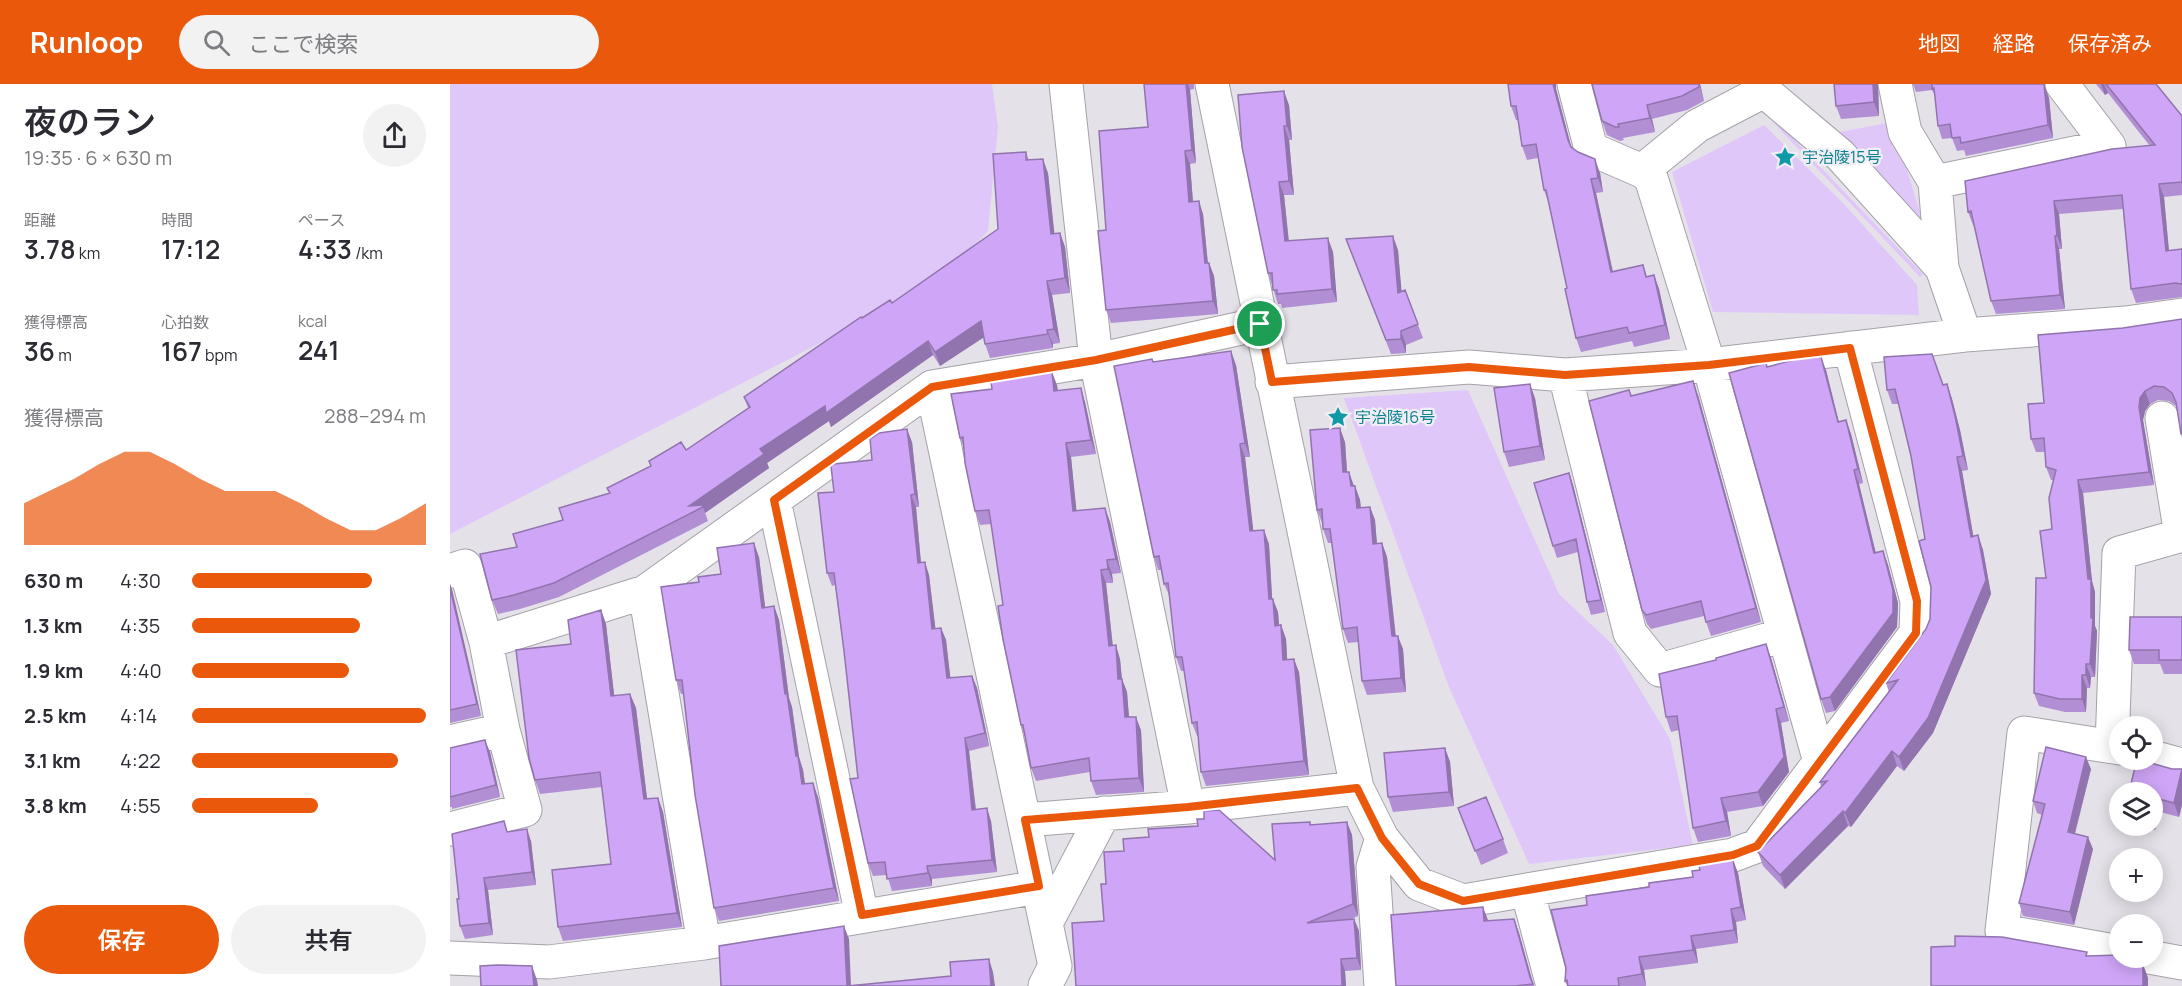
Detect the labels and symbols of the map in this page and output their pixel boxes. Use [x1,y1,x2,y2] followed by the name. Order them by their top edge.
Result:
[1773,145,1797,169] place icon: 宇治陵15号
[1802,146,1881,168] place label: 宇治陵15号
[1234,298,1285,349] pin
[1326,405,1350,429] place icon: 宇治陵16号
[1355,406,1435,428] place label: 宇治陵16号

